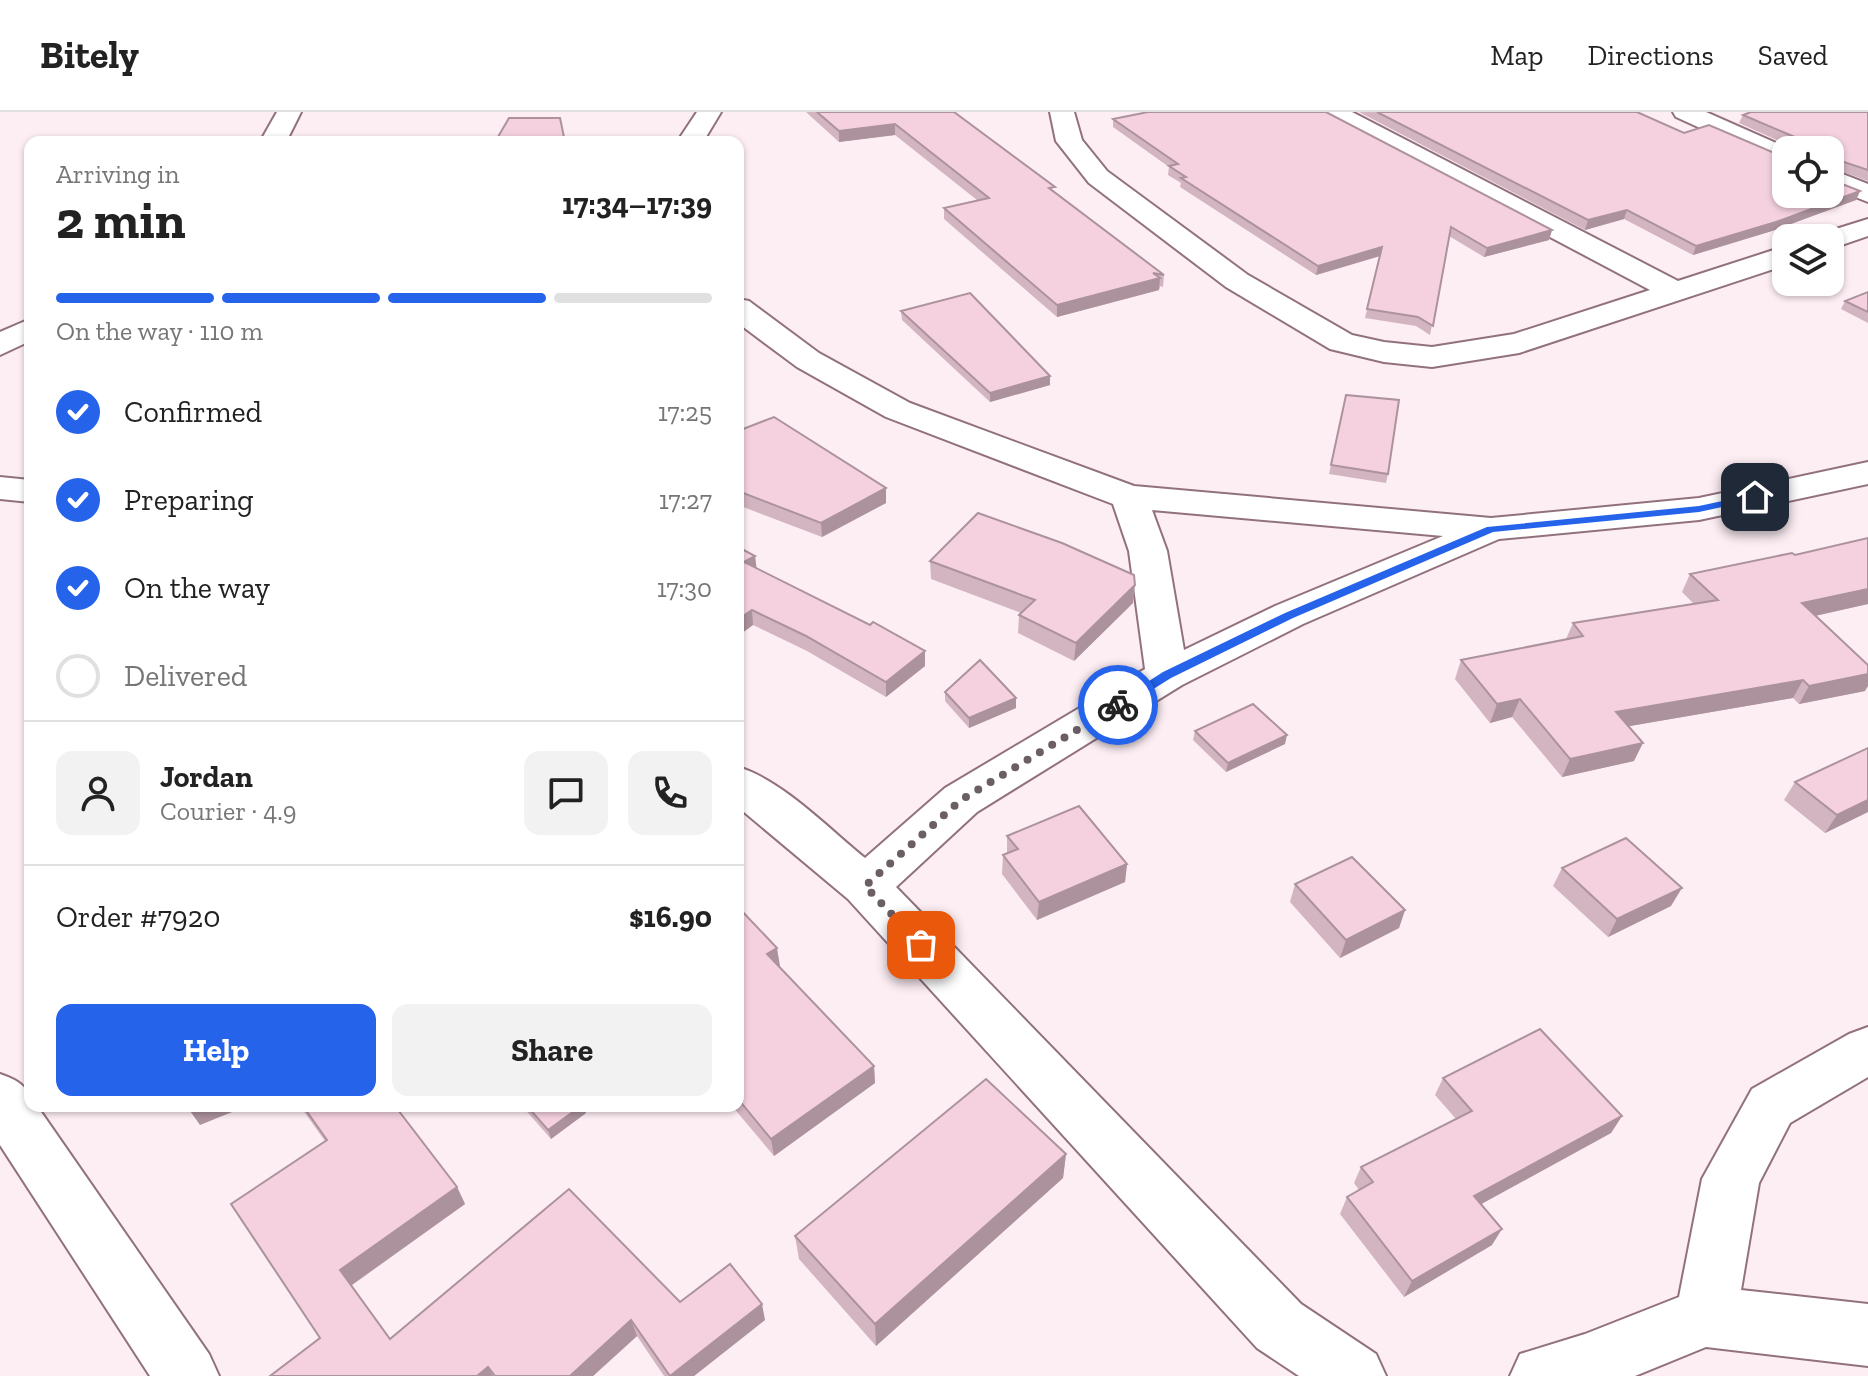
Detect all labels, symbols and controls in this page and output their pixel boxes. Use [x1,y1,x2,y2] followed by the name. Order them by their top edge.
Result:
[40,32,139,78] text: Bitely
[1490,39,1543,72] text: Map
[1587,39,1714,72] text: Directions
[1758,39,1828,72] text: Saved
[1772,136,1844,296] map controls
[1772,136,1844,208] button: locate
[56,158,179,190] text: Arriving in
[562,186,712,222] text: 17:34–17:39
[56,189,186,251] text: 2 min
[1772,224,1844,296] button: layers
[56,315,263,347] text: On the way · 110 m
[56,390,100,434] icon: check
[124,394,262,430] text: Confirmed
[658,396,712,428] text: 17:25
[1721,463,1789,531] pin
[1733,475,1777,519] icon: home
[56,478,100,522] icon: check
[124,482,254,518] text: Preparing
[659,484,712,516] text: 17:27
[56,566,100,610] icon: check
[124,570,270,606] text: On the way
[657,572,712,604] text: 17:30
[124,658,247,694] text: Delivered
[1078,665,1158,745] courier
[1096,683,1140,727] icon: bike
[56,751,140,835] button: person
[524,751,608,835] button: chat
[628,751,712,835] button: phone
[160,759,253,795] text: Jordan
[160,795,296,827] text: Courier · 4.9
[56,899,221,935] text: Order #7920
[629,899,712,935] text: $16.90
[887,911,955,979] pin
[899,923,943,967] icon: bag
[56,1004,376,1096] button: Help
[392,1004,712,1096] button: Share

